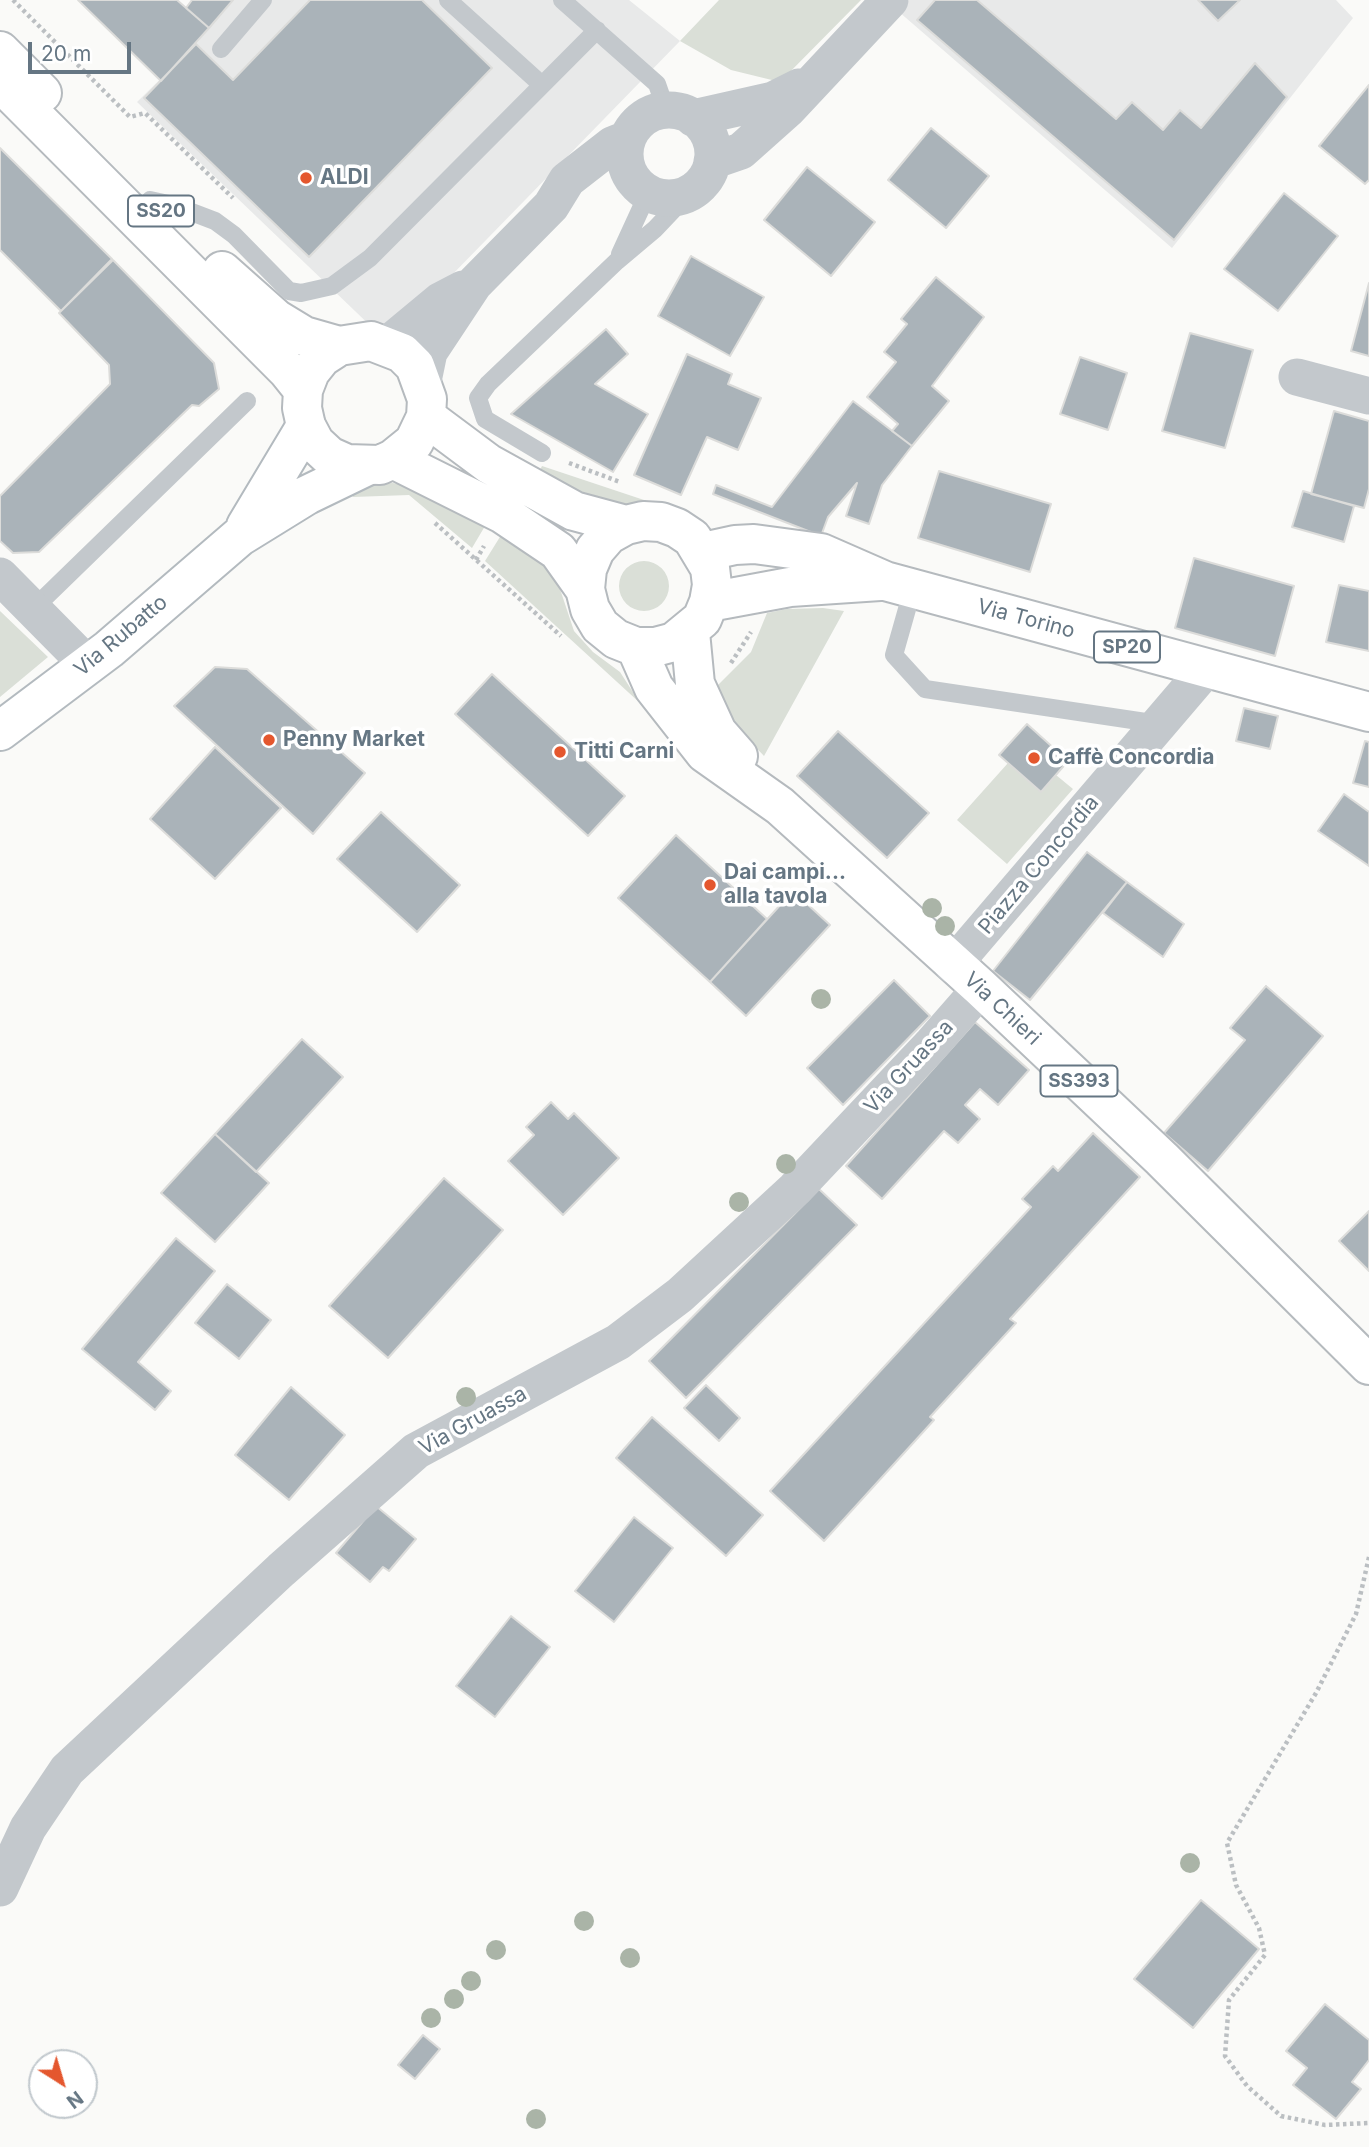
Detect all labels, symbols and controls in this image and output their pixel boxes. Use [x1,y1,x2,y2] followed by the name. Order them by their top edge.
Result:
[32,28,135,72] scale bar
[41,41,91,66] text: 20 m
[320,165,369,191] place label: ALDI
[298,170,314,186] marker: ALDI
[128,196,194,226] road number: SS20
[69,590,173,682] street label: Via Rubatto
[974,594,1078,644] street label: Via Torino
[1094,632,1160,662] road number: SP20
[283,727,425,753] place label: Penny Market
[261,732,277,748] marker: Penny Market
[574,739,674,765] place label: Titti Carni
[552,744,568,760] marker: Titti Carni
[1048,745,1214,771] place label: Caffè Concordia
[1026,750,1042,766] marker: Caffè Concordia
[974,790,1104,940] street label: Piazza Concordia
[724,860,846,910] place label: Dai campi... alla tavola
[702,877,718,893] marker: Dai campi... alla tavola
[958,967,1046,1051] street label: Via Chieri
[859,1015,959,1119] street label: Via Gruassa
[1040,1065,1118,1096] road number: SS393
[415,1381,531,1461] street label: Via Gruassa
[28,2049,98,2119] north arrow
[62,2086,87,2113] text: N

